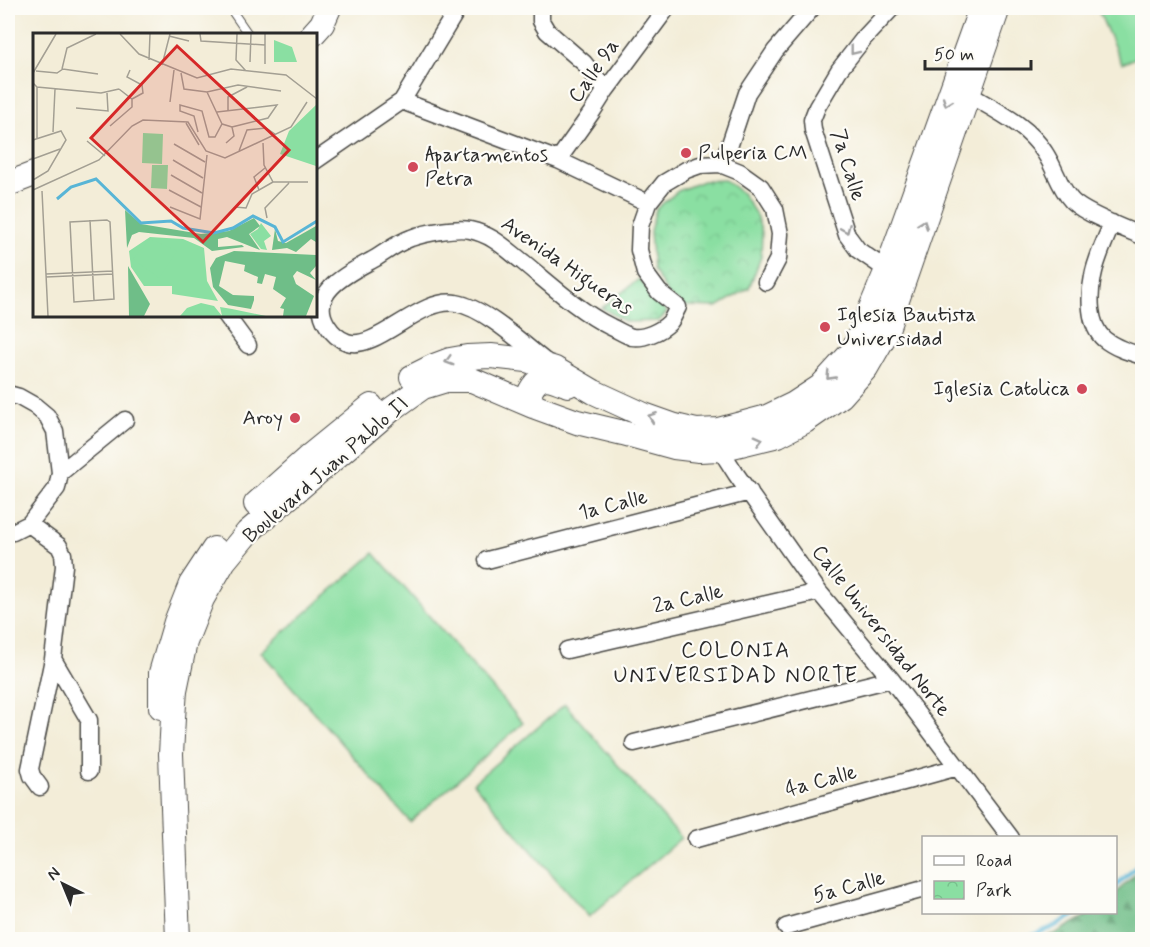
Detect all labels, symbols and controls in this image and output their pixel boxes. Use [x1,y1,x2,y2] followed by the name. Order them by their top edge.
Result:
[33,33,316,316] inset map
[925,33,1032,71] scale bar
[562,34,626,108] street label: Calle 9a
[934,43,974,67] text: 50 m
[850,45,861,56] one-way arrow
[941,96,954,107] one-way arrow
[824,126,872,204] street label: 7a Calle
[698,139,808,167] place label: Pulperia CM
[425,141,548,193] place label: Apartamentos Petra
[679,146,693,160] marker: Pulperia CM
[406,160,420,174] marker: Apartamentos Petra
[494,210,639,324] street label: Avenida Higueras
[916,219,929,230] one-way arrow
[839,223,851,234] one-way arrow
[837,301,976,353] place label: Iglesia Bautista Universidad
[818,320,832,334] marker: Iglesia Bautista Universidad
[444,354,455,366] one-way arrow
[827,369,838,380] one-way arrow
[933,375,1070,403] place label: Iglesia Catolica
[1075,382,1089,396] marker: Iglesia Catolica
[237,390,415,550] street label: Boulevard Juan Pablo II
[243,404,283,432] place label: Aroy
[288,411,302,425] marker: Aroy
[647,412,657,425] one-way arrow
[753,435,764,447] one-way arrow
[576,483,651,527] street label: 1a Calle
[805,539,957,723] street label: Calle Universidad Norte
[650,577,726,621] street label: 2a Calle
[613,637,859,690] district label: COLONIA UNIVERSIDAD NORTE
[782,758,860,804] street label: 4a Calle
[922,836,1117,914] legend
[976,849,1012,873] text: Road
[33,854,93,914] north arrow
[43,863,65,885] text: N
[810,864,888,910] street label: 5a Calle
[976,879,1012,903] text: Park

